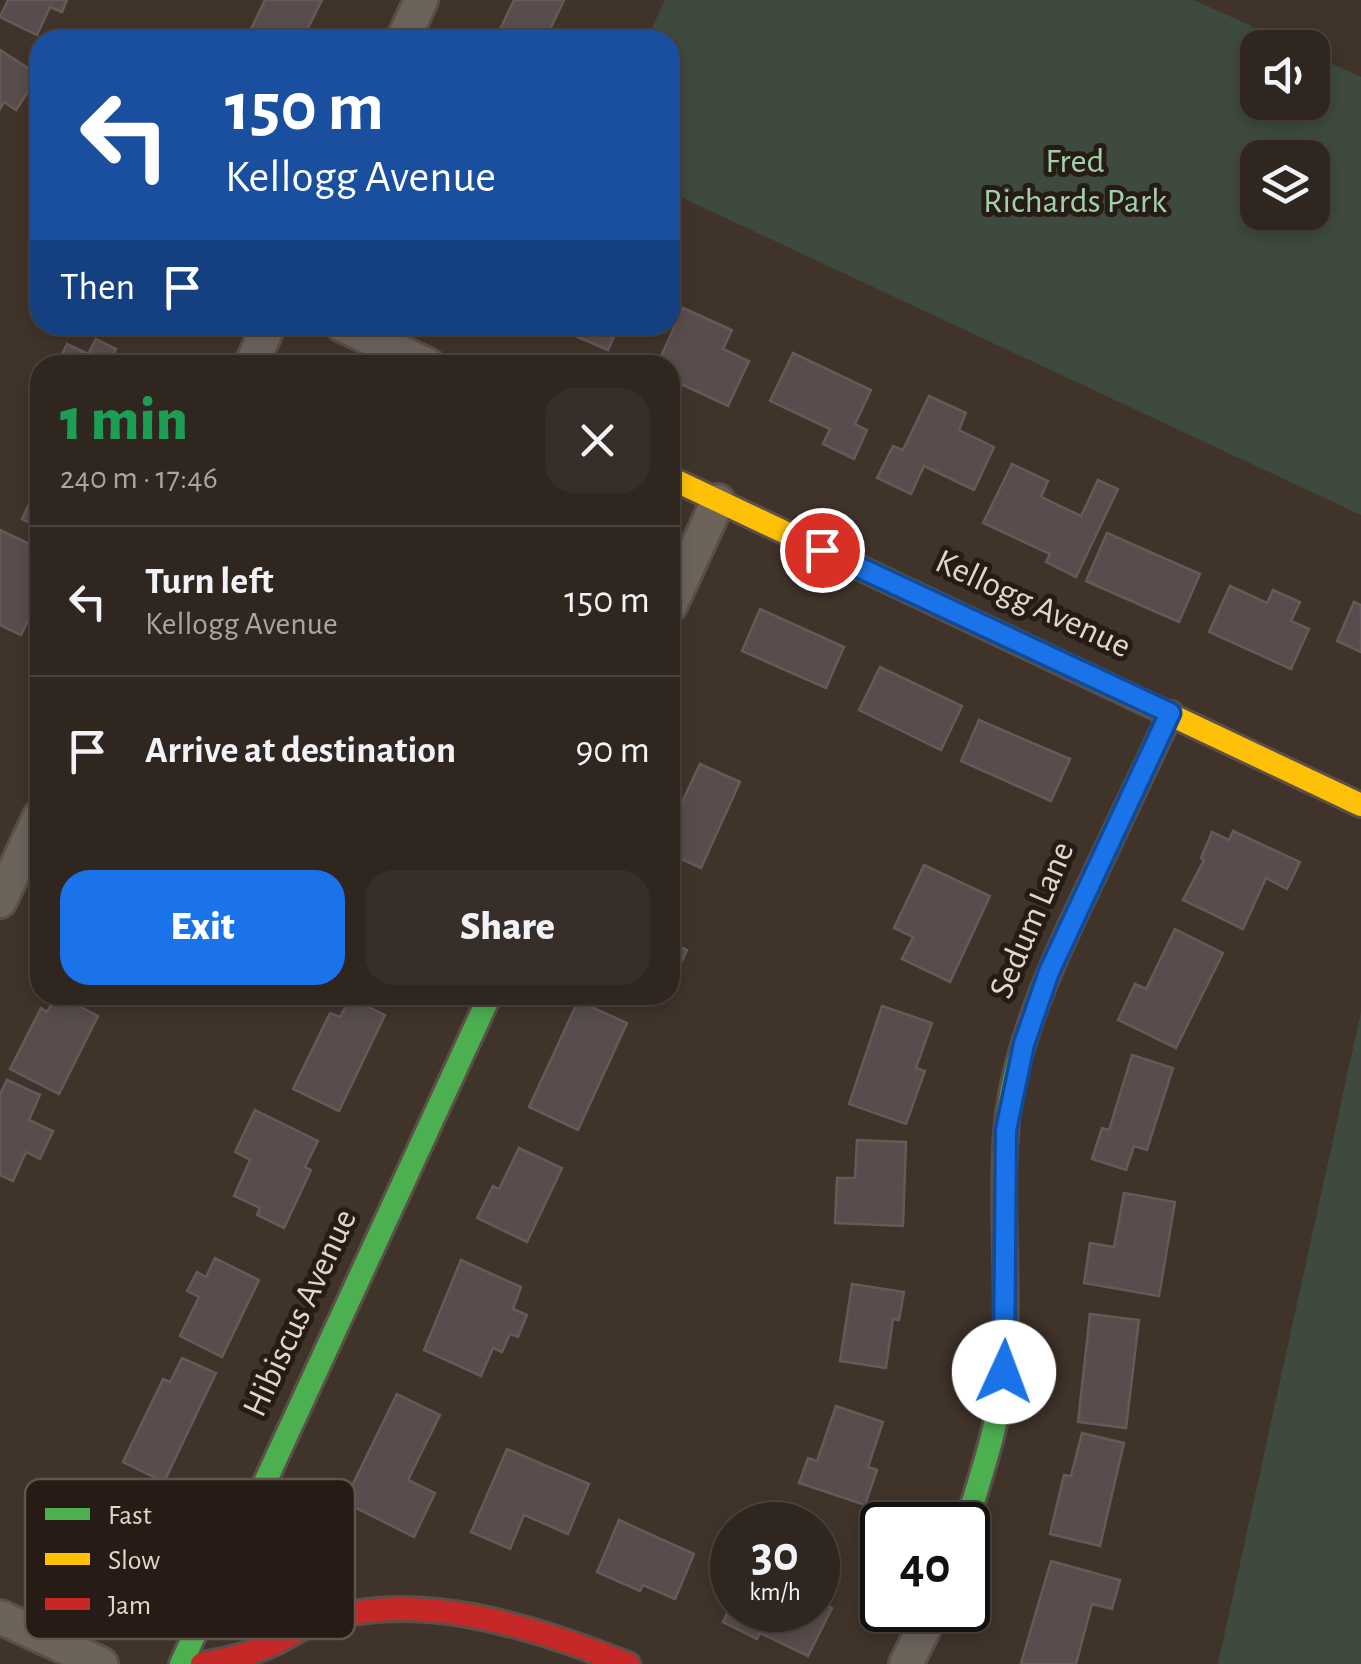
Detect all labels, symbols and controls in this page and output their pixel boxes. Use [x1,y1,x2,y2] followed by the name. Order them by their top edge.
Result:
[1240,30,1330,230] map controls
[1240,30,1330,120] button: sound
[60,70,190,200] icon: left
[225,73,384,143] text: 150 m
[1240,140,1330,230] button: layers
[983,144,1167,219] park label: Fred Richards Park
[225,155,496,200] text: Kellogg Avenue
[155,260,210,315] icon: arrive
[60,269,135,307] text: Then
[545,388,650,493] button: close
[60,391,188,451] text: 1 min
[60,462,218,494] text: 240 m · 17:46
[780,508,865,593] pin
[795,523,850,578] icon: arrive
[930,544,1136,664] street label: Kellogg Avenue
[145,563,273,601] text: Turn left
[60,574,115,629] icon: left
[564,582,650,620] text: 150 m
[145,608,338,640] text: Kellogg Avenue
[60,724,115,779] icon: arrive
[145,732,456,770] text: Arrive at destination
[575,732,650,770] text: 90 m
[983,837,1081,1003] street label: Sedum Lane
[60,870,345,985] button: Exit
[365,870,650,985] button: Share
[237,1204,363,1422] street label: Hibiscus Avenue
[952,1320,1056,1424] position arrow
[25,1479,355,1639] legend
[108,1502,152,1530] text: Fast
[860,1502,990,1632] speed limit sign: 40
[751,1530,799,1580] text: 30
[108,1547,160,1575] text: Slow
[749,1580,801,1605] text: km/h
[108,1592,151,1620] text: Jam

